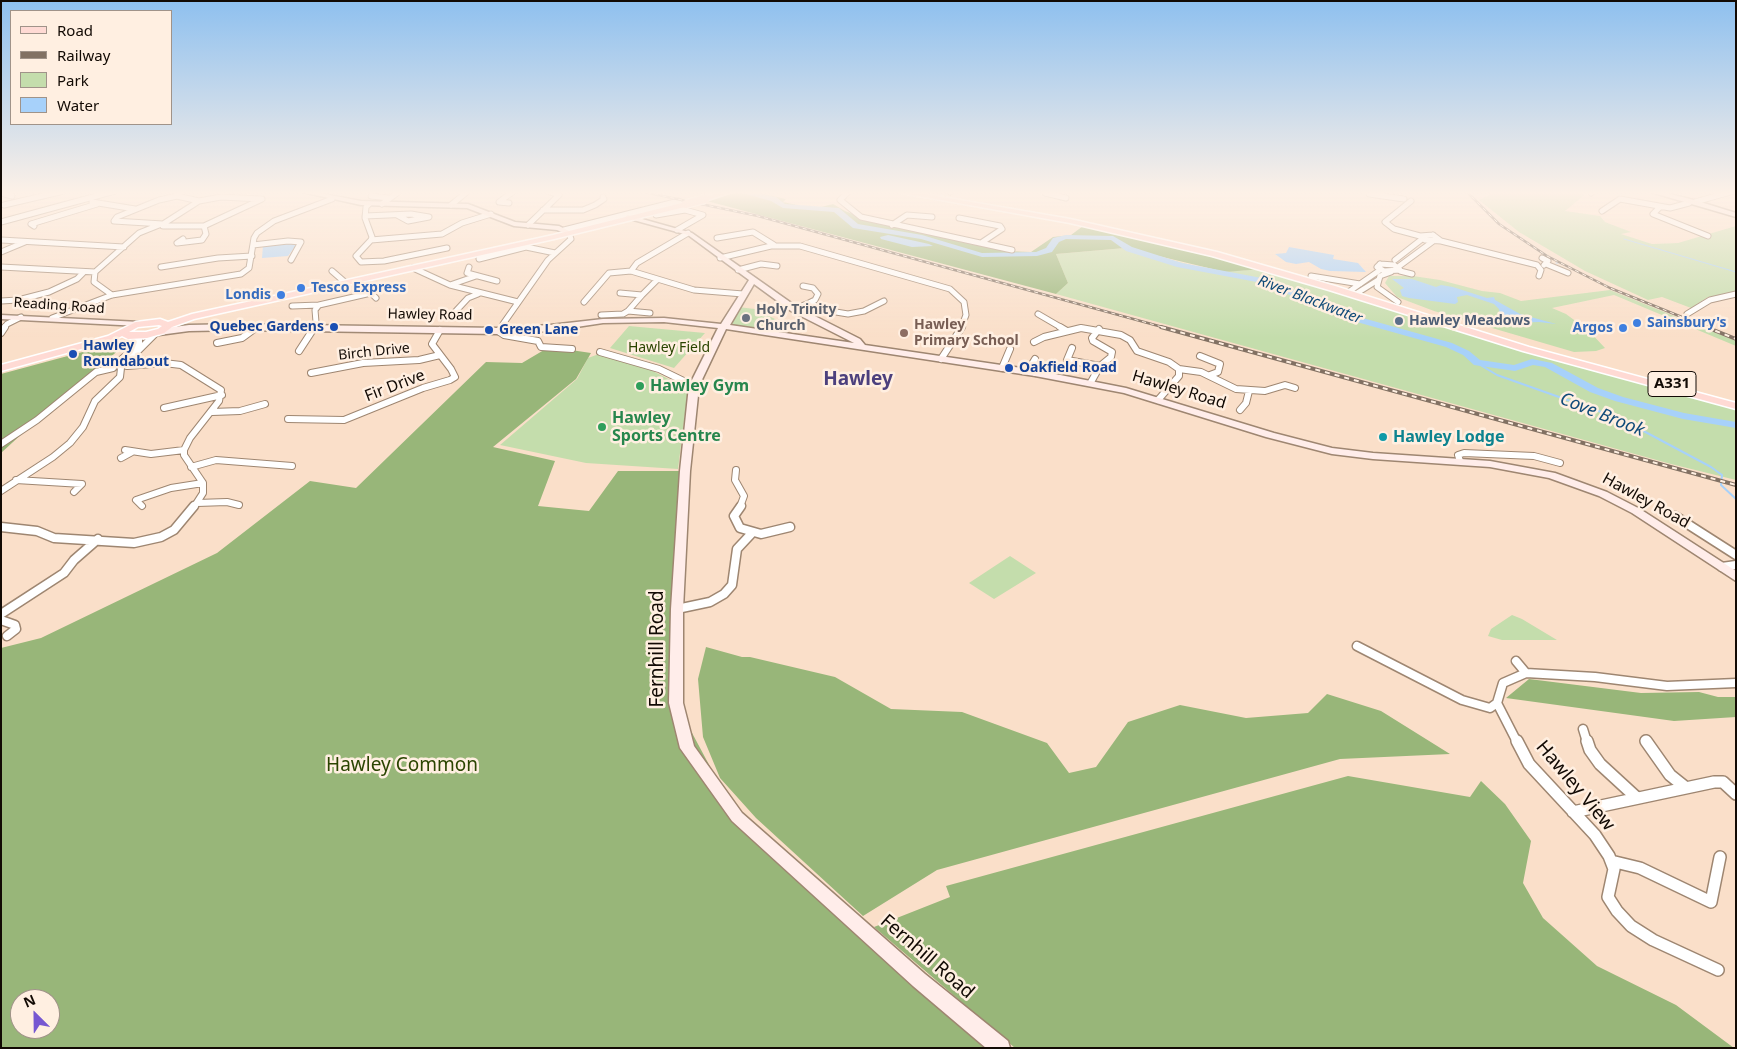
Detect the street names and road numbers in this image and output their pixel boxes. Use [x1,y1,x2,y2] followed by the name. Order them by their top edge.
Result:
[13,294,105,318] street label: Reading Road
[387,306,473,324] street label: Hawley Road
[337,340,411,364] street label: Birch Drive
[362,366,428,406] street label: Fir Drive
[1130,367,1228,413] street label: Hawley Road
[1648,372,1696,396] road number: A331
[1599,469,1693,533] street label: Hawley Road
[647,590,669,708] street label: Fernhill Road
[1531,736,1619,836] street label: Hawley View
[875,910,979,1004] street label: Fernhill Road

